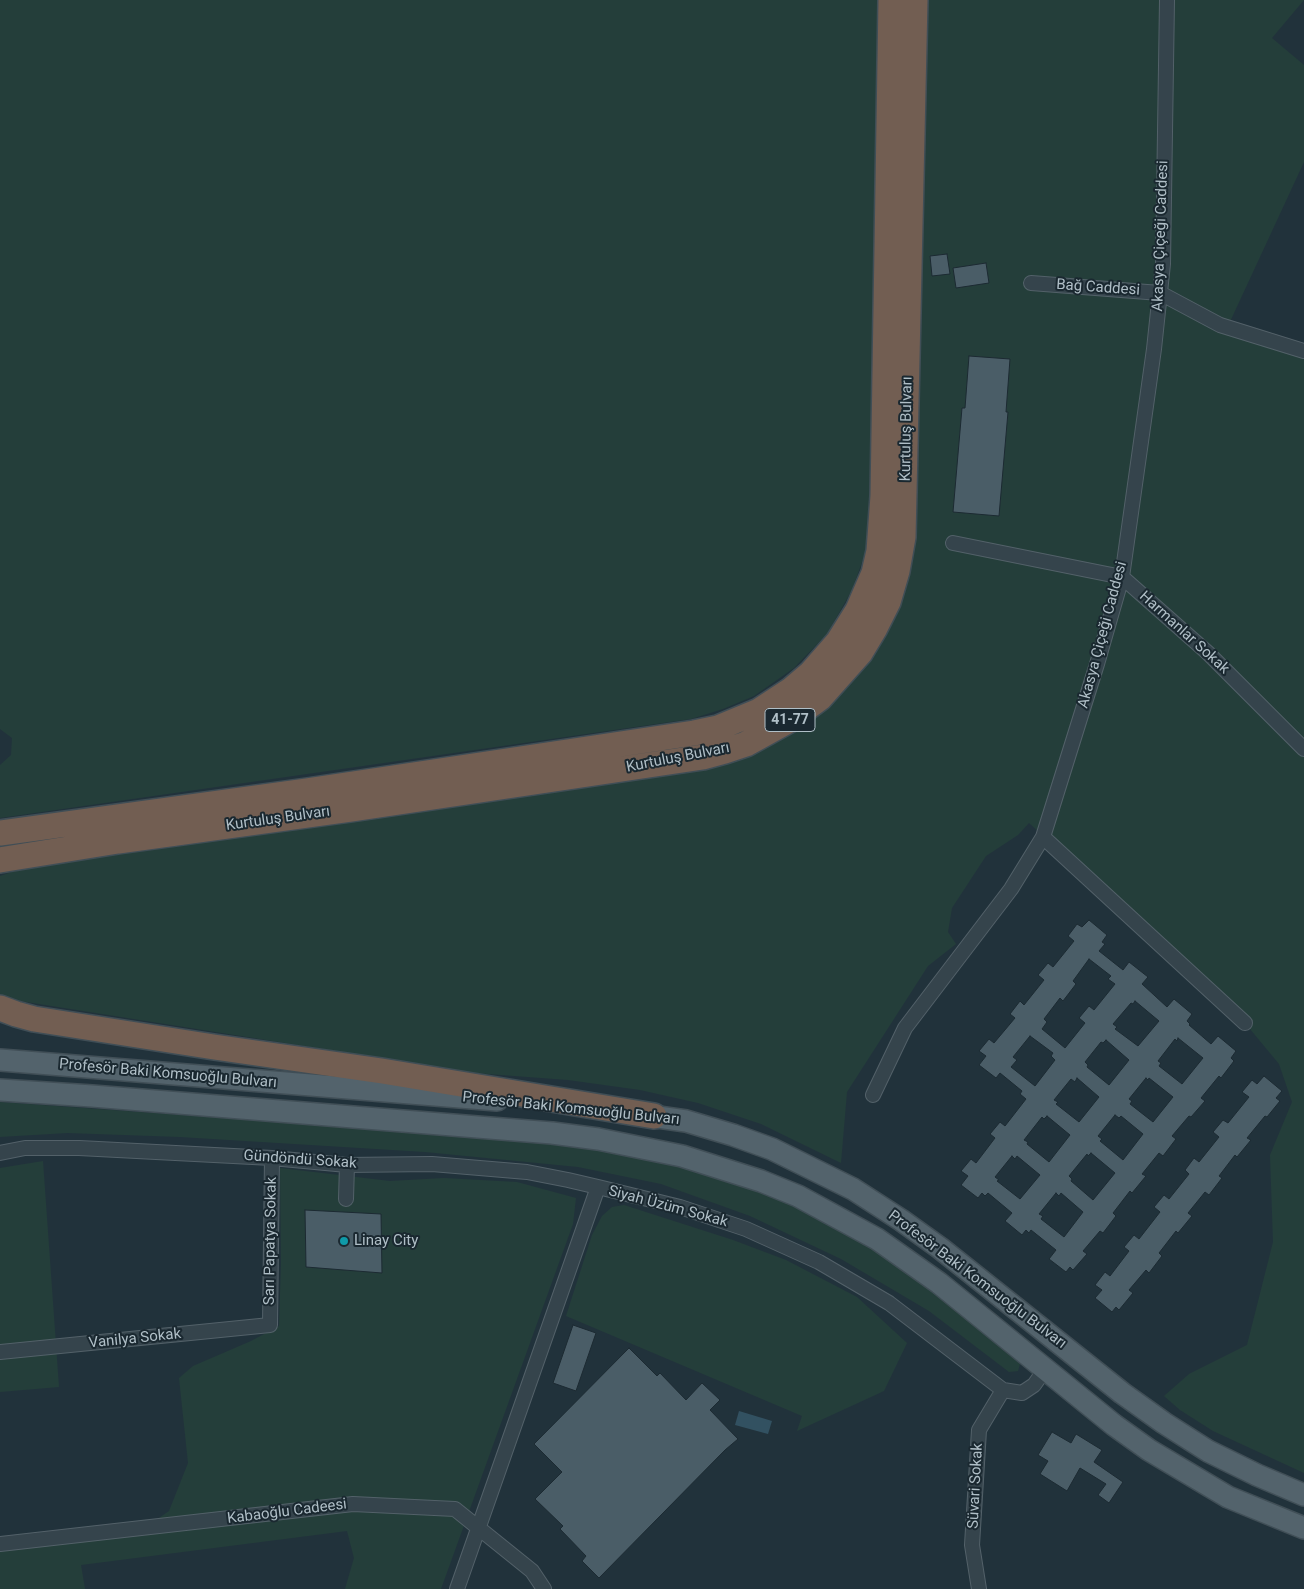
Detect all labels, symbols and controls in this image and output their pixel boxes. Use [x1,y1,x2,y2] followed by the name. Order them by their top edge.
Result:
[1149,160,1173,312] street label: Akasya Çiçeği Caddesi
[1056,276,1140,300] street label: Bağ Caddesi
[897,376,917,482] street label: Kurtuluş Bulvarı
[1075,560,1131,710] street label: Akasya Çiçeği Caddesi
[1135,588,1233,678] street label: Harmanlar Sokak
[765,708,815,732] road number: 41-77
[625,739,731,777] street label: Kurtuluş Bulvarı
[225,803,331,835] street label: Kurtuluş Bulvarı
[58,1056,278,1092] street label: Profesör Baki Komsuoğlu Bulvarı
[461,1089,681,1129] street label: Profesör Baki Komsuoğlu Bulvarı
[243,1147,357,1173] street label: Gündöndü Sokak
[261,1177,281,1305] street label: Sarı Papatya Sokak
[606,1182,730,1232] street label: Siyah Üzüm Sokak
[884,1207,1070,1353] street label: Profesör Baki Komsuoğlu Bulvarı
[354,1232,418,1250] place label: Linay City
[338,1235,350,1247] marker: Linay City
[88,1325,182,1353] street label: Vanilya Sokak
[965,1443,987,1529] street label: Süvari Sokak
[226,1496,348,1528] street label: Kabaoğlu Cadeesi

